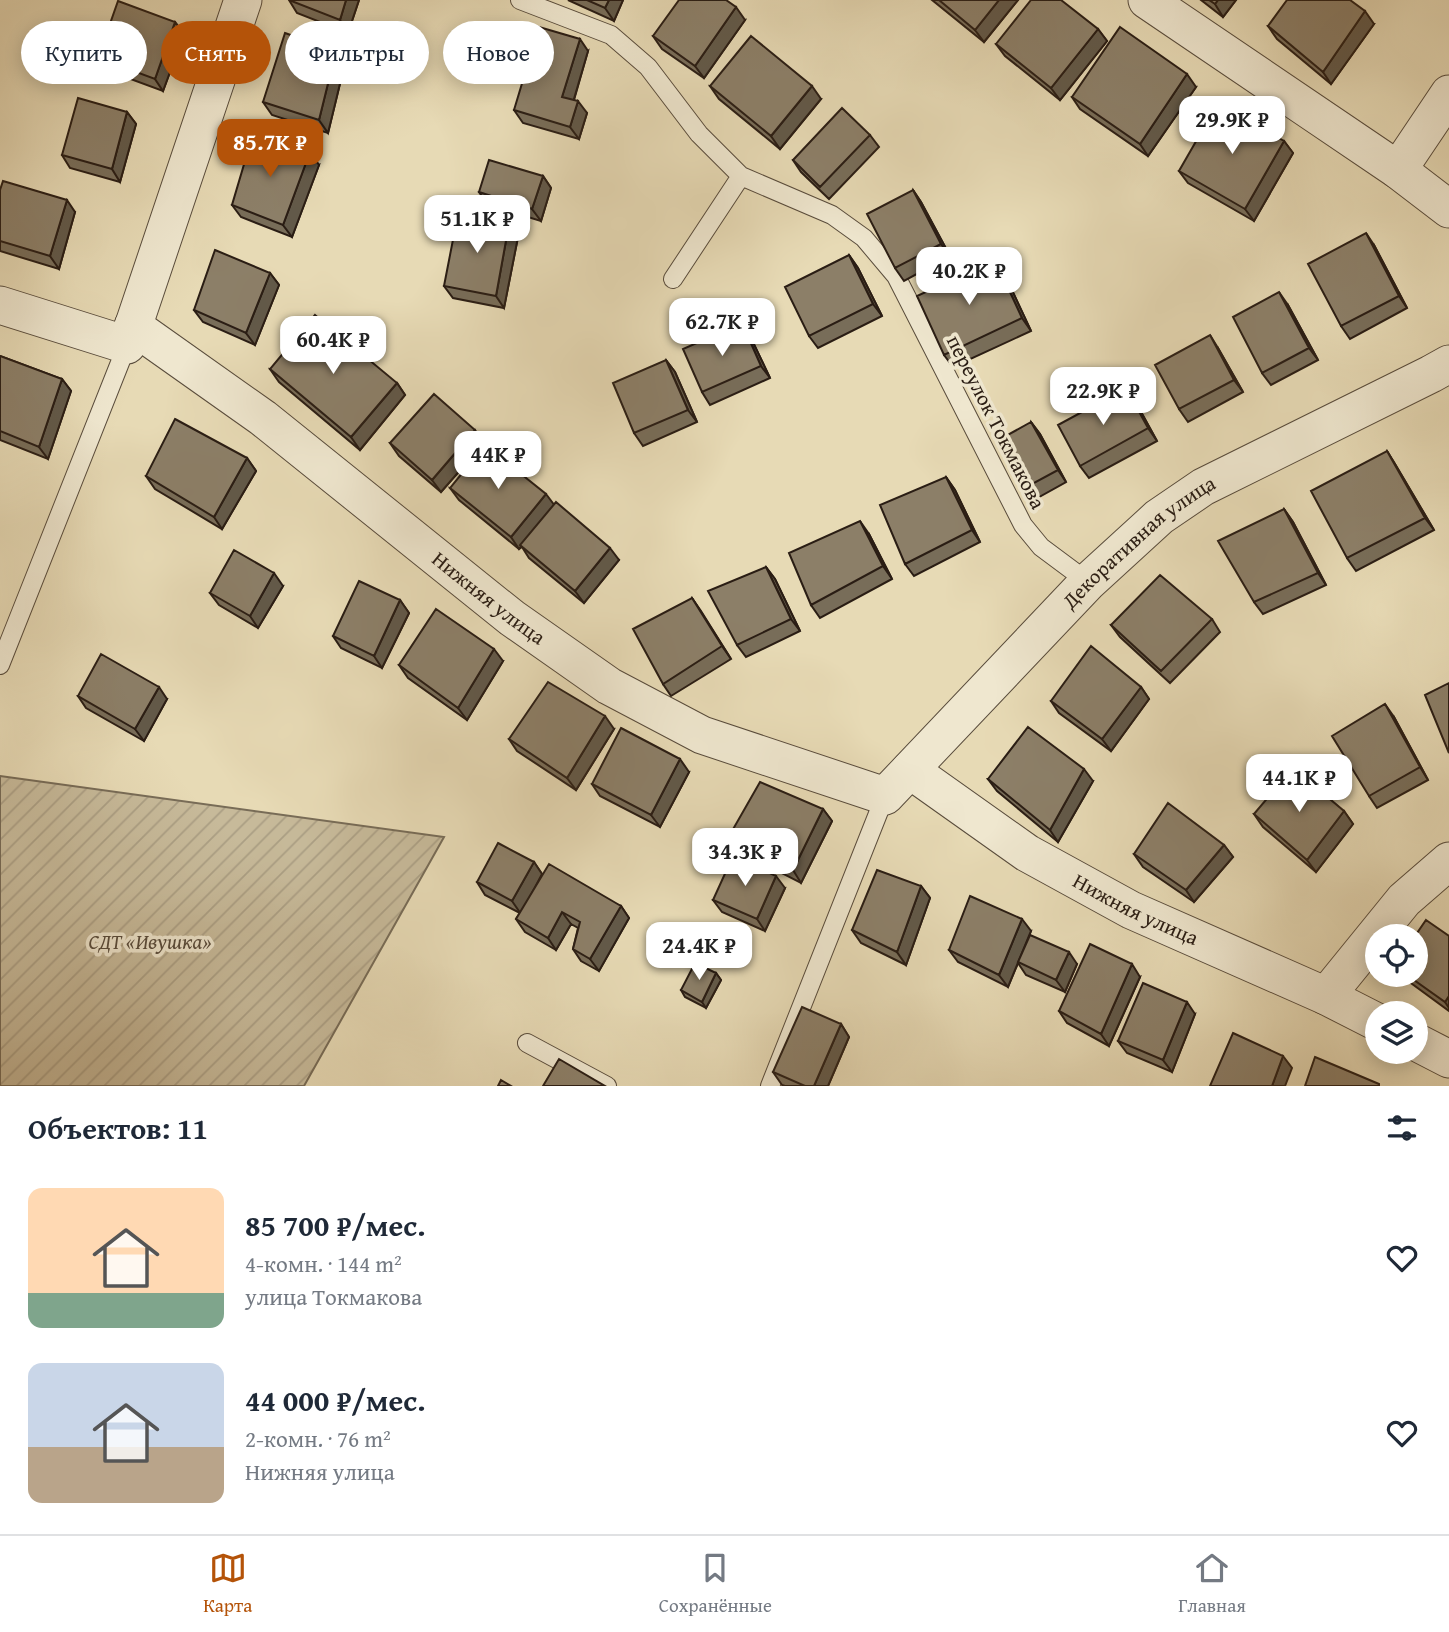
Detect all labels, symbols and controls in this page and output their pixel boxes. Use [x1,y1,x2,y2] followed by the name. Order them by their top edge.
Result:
[21,21,147,84] chip: Купить
[161,21,271,84] chip: Снять
[285,21,429,84] chip: Фильтры
[443,21,554,84] chip: Новое
[1167,96,1297,156] pin: 29.9K ₽
[1195,102,1269,135] text: 29.9K ₽
[205,120,335,179] pin: 85.7K ₽
[233,125,307,158] text: 85.7K ₽
[412,196,542,255] pin: 51.1K ₽
[440,201,514,234] text: 51.1K ₽
[904,247,1034,307] pin: 40.2K ₽
[932,253,1006,286] text: 40.2K ₽
[657,298,787,358] pin: 62.7K ₽
[685,304,759,337] text: 62.7K ₽
[268,316,398,376] pin: 60.4K ₽
[296,322,370,355] text: 60.4K ₽
[939,329,1054,514] street label: переулок Токмакова
[1038,368,1168,427] pin: 22.9K ₽
[1066,373,1140,406] text: 22.9K ₽
[449,432,547,491] pin: 44K ₽
[470,437,526,470] text: 44K ₽
[1054,467,1221,616] street label: Декоративная улица
[425,544,552,652] street label: Нижняя улица
[1234,754,1364,814] pin: 44.1K ₽
[1262,760,1336,793] text: 44.1K ₽
[680,828,810,888] pin: 34.3K ₽
[708,834,782,867] text: 34.3K ₽
[1067,865,1204,953] street label: Нижняя улица
[634,922,764,982] pin: 24.4K ₽
[1365,924,1428,1064] map controls
[1365,924,1428,987] button: locate
[88,926,212,957] park label: СДТ «Ивушка»
[662,928,736,961] text: 24.4K ₽
[1365,1001,1428,1064] button: layers
[28,1106,208,1150] text: Объектов: 11
[1383,1109,1421,1147] icon: filters
[245,1203,426,1247] text: 85 700 ₽/мес.
[84,1216,168,1300] icon: home
[1383,1239,1421,1277] icon: heart
[245,1247,402,1280] text: 4-комн. · 144 m²
[245,1280,422,1313] text: улица Токмакова
[245,1378,426,1422] text: 44 000 ₽/мес.
[84,1391,168,1475] icon: home
[1383,1414,1421,1452] icon: heart
[245,1422,391,1455] text: 2-комн. · 76 m²
[245,1455,395,1488] text: Нижняя улица
[203,1549,252,1619] tab: Карта
[659,1549,772,1619] tab: Сохранённые
[1178,1549,1246,1619] tab: Главная

